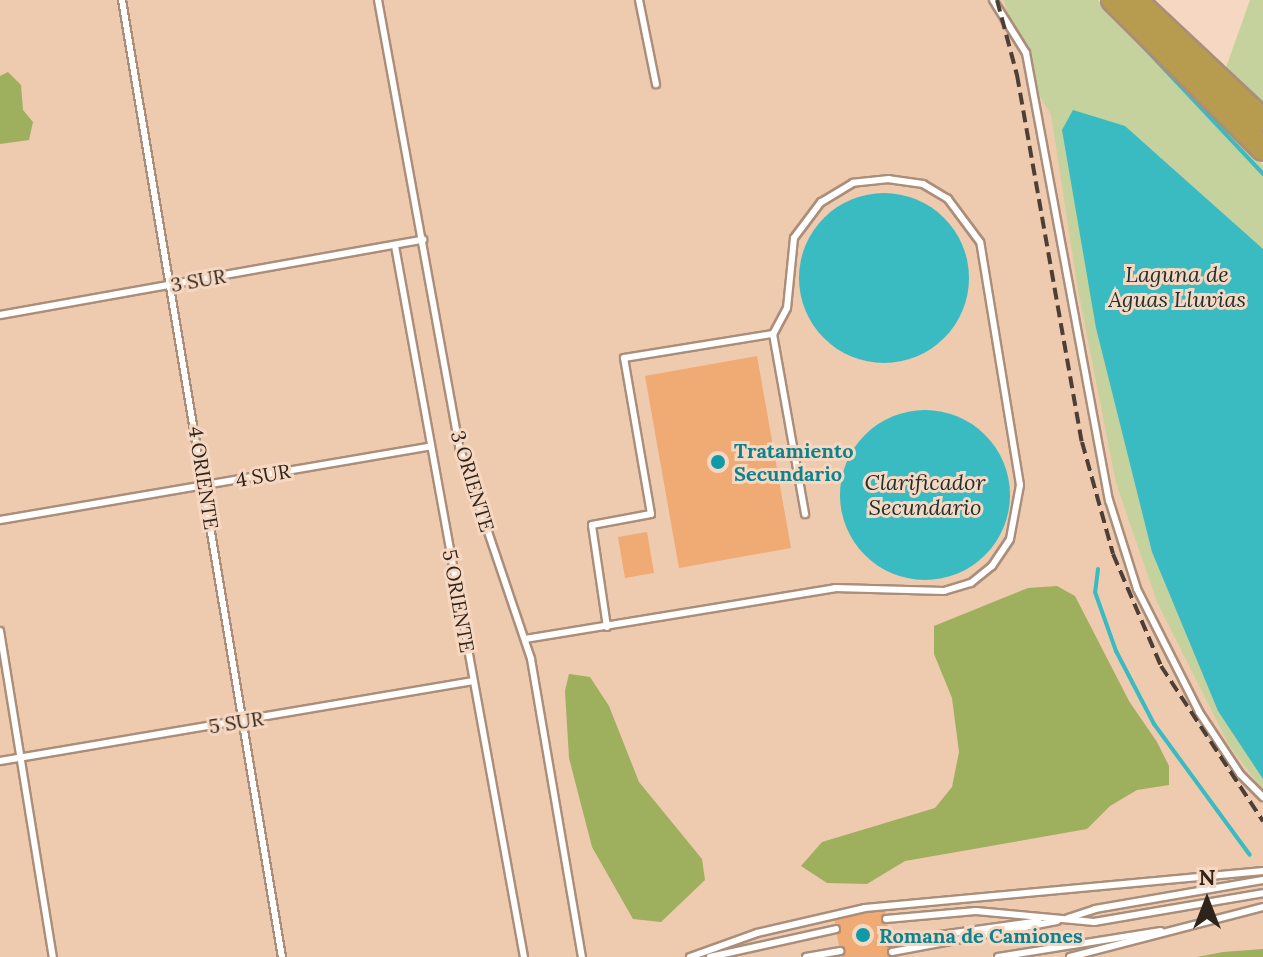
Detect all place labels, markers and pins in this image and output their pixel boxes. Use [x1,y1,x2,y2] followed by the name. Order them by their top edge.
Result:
[734,438,853,485] place label: Tratamiento Secundario
[709,453,727,471] marker: Tratamiento Secundario
[879,923,1083,947] place label: Romana de Camiones
[854,926,872,944] marker: Romana de Camiones

